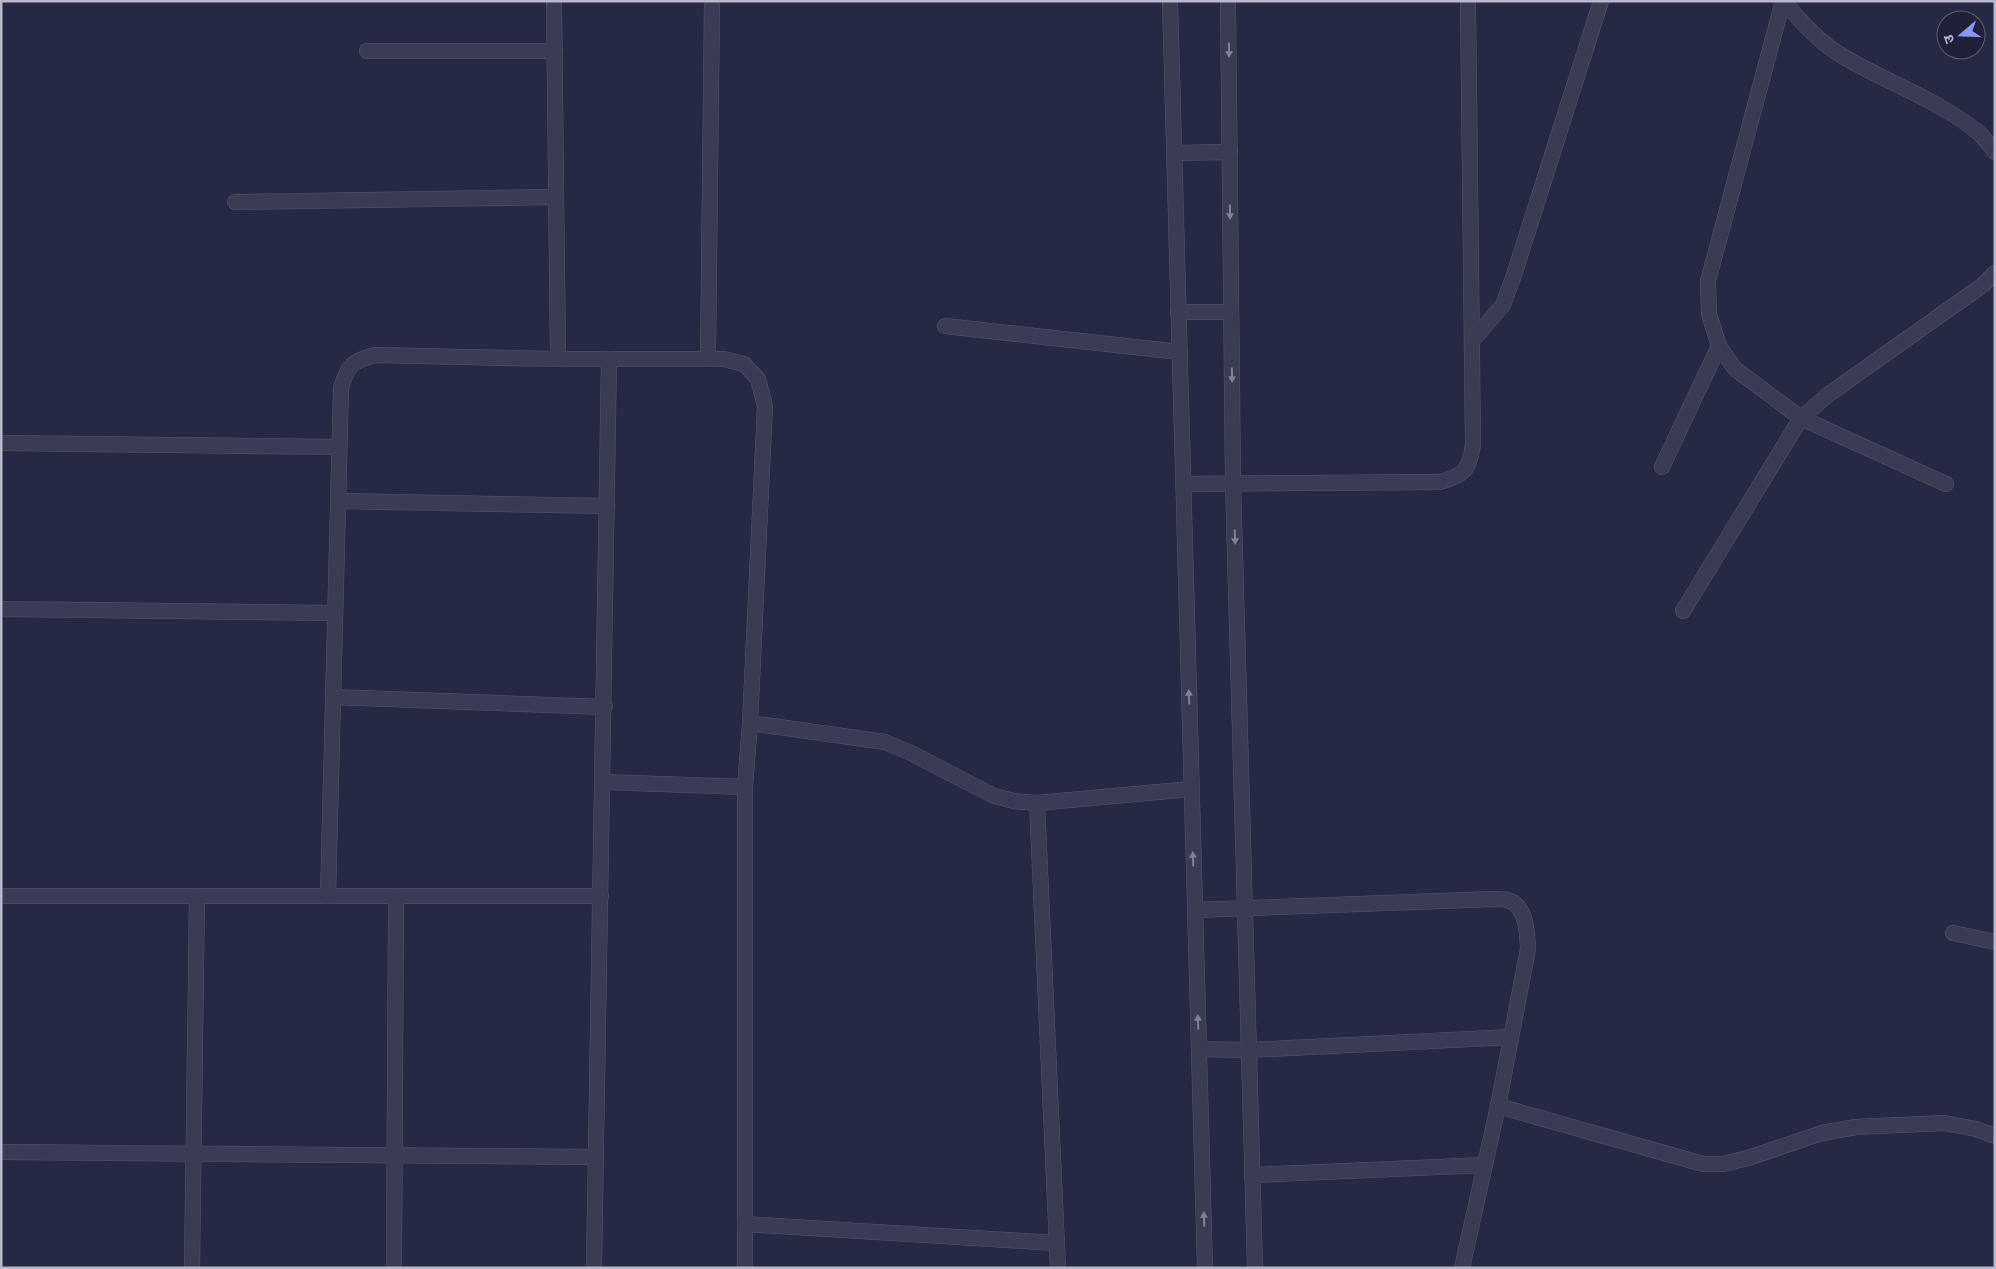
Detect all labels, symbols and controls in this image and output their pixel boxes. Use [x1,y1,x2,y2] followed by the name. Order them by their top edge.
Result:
[1936,10,1986,60] north arrow
[1939,32,1958,46] text: उ
[1225,42,1233,58] one-way arrow
[1227,205,1235,221] one-way arrow
[1228,367,1236,383] one-way arrow
[1231,530,1239,546] one-way arrow
[1185,688,1193,704] one-way arrow
[1189,851,1197,867] one-way arrow
[1194,1013,1202,1029] one-way arrow
[1199,1211,1207,1227] one-way arrow

